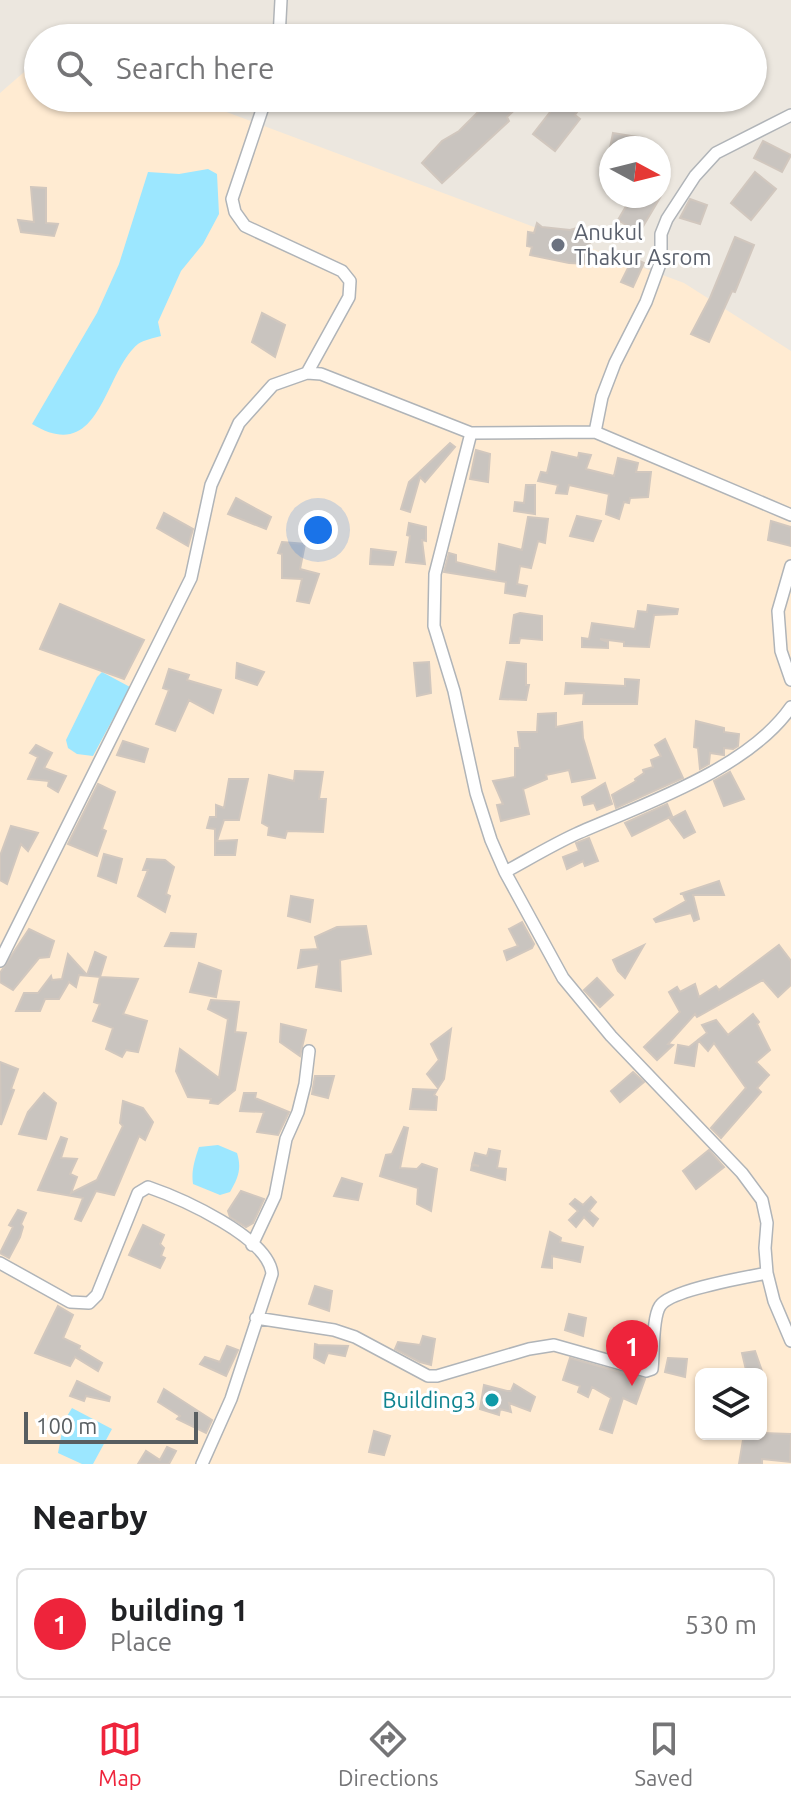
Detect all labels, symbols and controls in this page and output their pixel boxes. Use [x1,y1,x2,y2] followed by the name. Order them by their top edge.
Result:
[24,24,767,112] search box
[52,46,96,90] icon: search
[116,51,275,85] text: Search here
[599,136,671,208] north arrow
[574,219,711,269] place label: Anukul Thakur Asrom
[549,236,567,254] marker: Anukul Thakur Asrom
[298,510,338,550] your location
[606,1320,658,1386] pin: 1
[695,1368,767,1440] map controls
[695,1368,767,1440] button: layers
[383,1387,476,1412] place label: Building3
[483,1391,501,1409] marker: Building3
[24,1408,198,1444] scale bar
[36,1413,97,1438] text: 100 m
[32,1497,147,1535] text: Nearby
[110,1593,249,1627] text: building 1
[53,1610,67,1639] text: 1
[685,1610,757,1639] text: 530 m
[110,1627,172,1656] text: Place
[98,1717,142,1790] tab: Map
[338,1717,439,1790] tab: Directions
[634,1717,693,1790] tab: Saved

